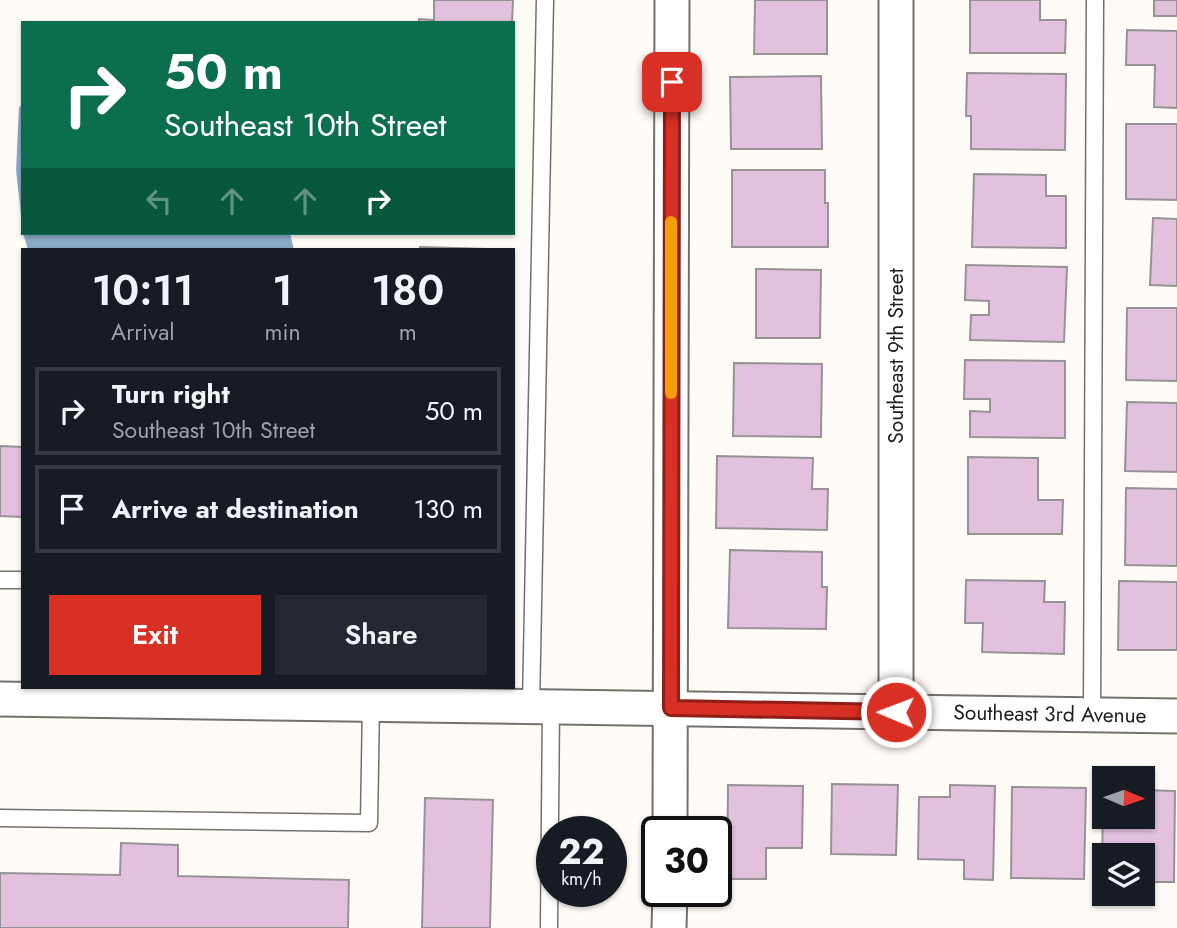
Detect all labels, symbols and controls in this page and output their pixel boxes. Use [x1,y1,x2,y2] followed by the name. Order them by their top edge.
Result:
[164,37,283,107] text: 50 m
[49,49,140,140] icon: right
[642,52,702,112] pin
[653,63,691,101] icon: arrive
[164,102,446,148] text: Southeast 10th Street
[140,182,178,220] icon: left
[213,182,251,220] icon: ahead
[286,182,324,220] icon: ahead
[359,182,397,220] icon: right
[92,260,194,321] text: 10:11
[272,260,293,321] text: 1
[371,260,444,321] text: 180
[881,268,911,444] street label: Southeast 9th Street
[111,315,175,349] text: Arrival
[265,315,301,349] text: min
[399,315,417,349] text: m
[112,375,230,413] text: Turn right
[53,392,91,430] icon: right
[425,392,483,430] text: 50 m
[112,413,315,447] text: Southeast 10th Street
[53,490,91,528] icon: arrive
[112,490,359,528] text: Arrive at destination
[413,490,483,528] text: 130 m
[49,595,261,675] button: Exit
[275,595,487,675] button: Share
[859,675,933,749] position arrow
[953,697,1147,731] street label: Southeast 3rd Avenue
[1092,766,1155,830] north arrow
[1092,766,1155,906] map controls
[641,816,732,907] speed limit sign: 30
[559,827,604,877] text: 22
[1092,843,1155,906] button: layers
[561,866,602,892] text: km/h

